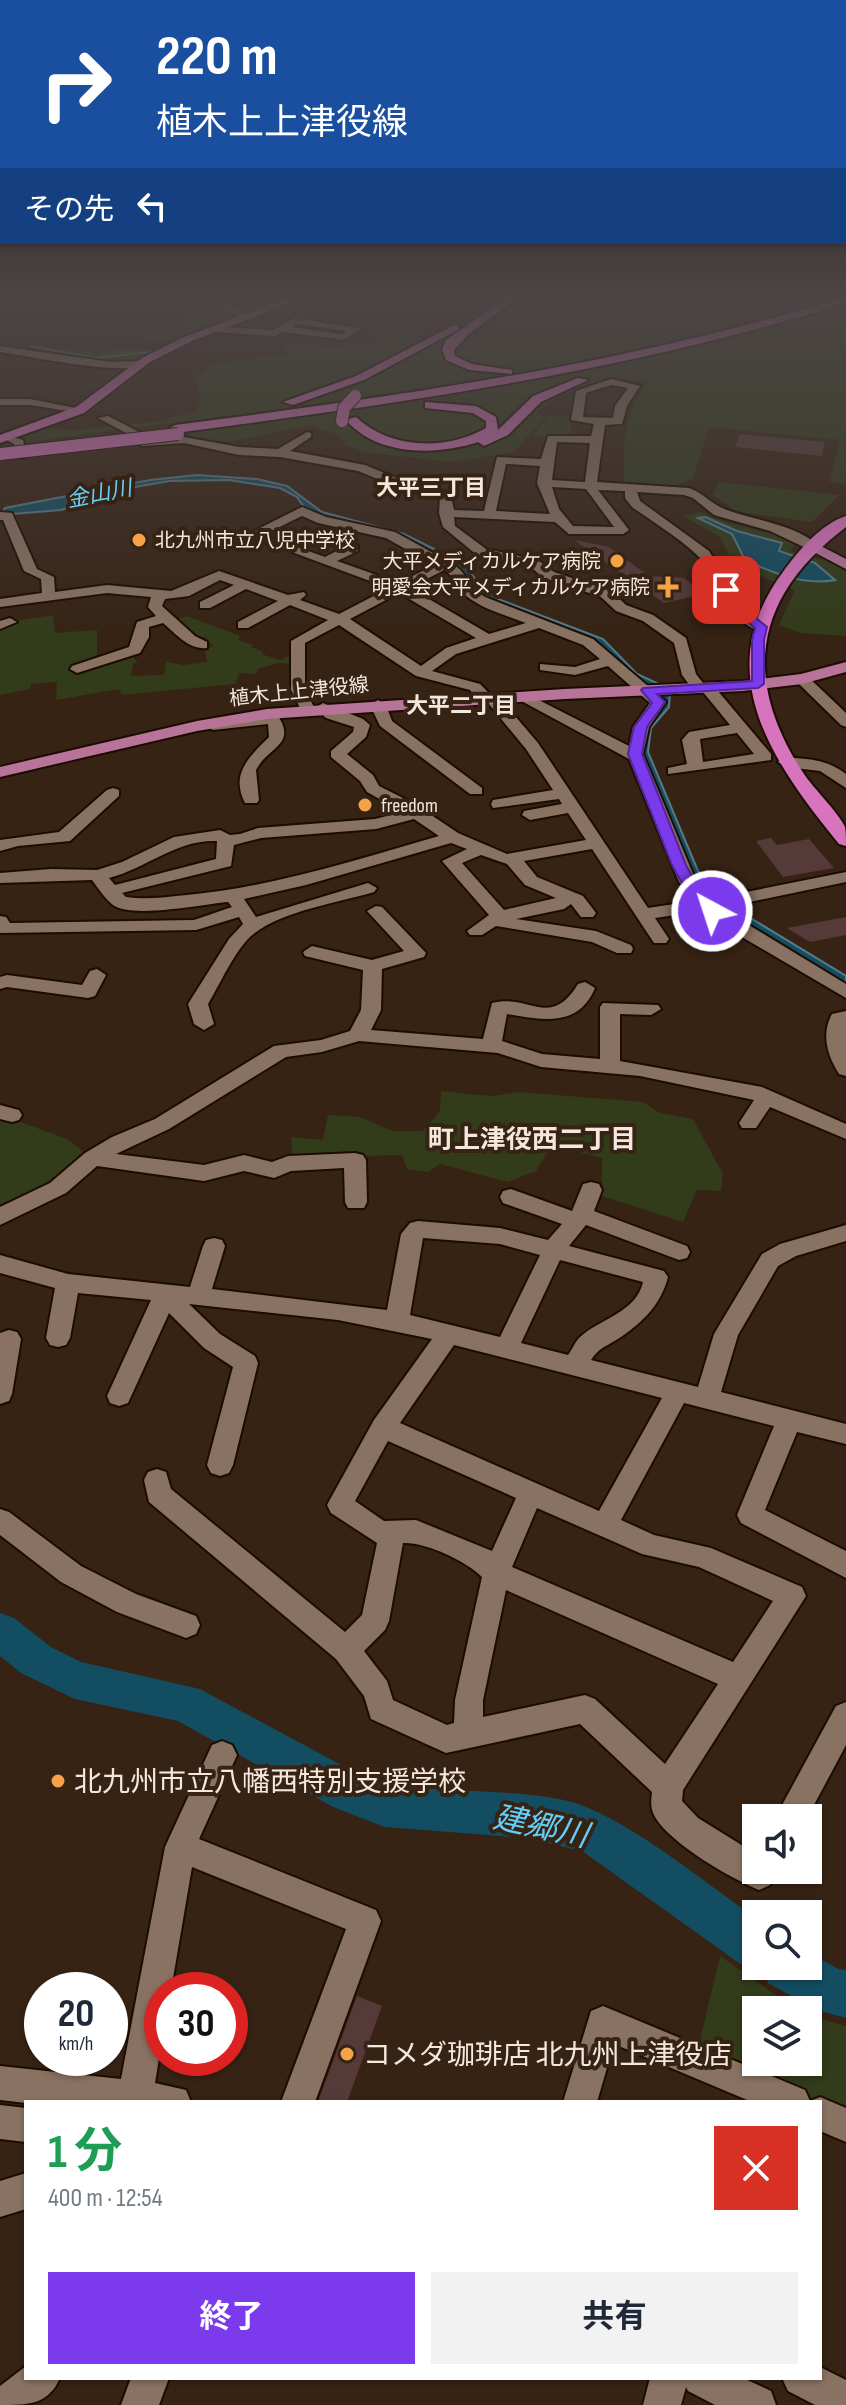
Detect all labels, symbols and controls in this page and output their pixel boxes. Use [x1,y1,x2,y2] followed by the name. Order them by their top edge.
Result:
[156,24,278,91] text: 220 m
[24,32,128,136] icon: right
[156,102,408,145] text: 植木上上津役線
[130,184,174,228] icon: left
[24,192,114,228] text: その先
[64,475,136,514] water label: 金山川
[376,475,486,502] district label: 大平三丁目
[155,529,355,553] place label: 北九州市立八児中学校
[130,531,148,549] marker: 北九州市立八児中学校
[382,550,601,574] place label: 大平メディカルケア病院
[608,552,626,570] marker: 大平メディカルケア病院
[692,556,760,624] pin
[704,568,748,612] icon: arrive
[371,576,650,600] place label: 明愛会大平メディカルケア病院
[657,576,679,598] marker: 明愛会大平メディカルケア病院
[228,673,370,711] street label: 植木上上津役線
[406,693,516,720] district label: 大平二丁目
[381,794,438,818] place label: freedom
[356,796,374,814] marker: freedom
[670,869,754,953] position arrow
[428,1125,636,1156] district label: 町上津役西二丁目
[74,1766,466,1799] place label: 北九州市立八幡西特別支援学校
[49,1772,67,1790] marker: 北九州市立八幡西特別支援学校
[490,1798,595,1857] water label: 建郷川
[742,1804,822,2076] map controls
[742,1804,822,1884] button: sound
[742,1900,822,1980] button: search
[144,1972,248,2076] speed limit sign: 30
[58,1990,94,2038] text: 20
[742,1996,822,2076] button: layers
[59,2032,93,2056] text: km/h
[363,2039,731,2072] place label: コメダ珈琲店 北九州上津役店
[338,2045,356,2063] marker: コメダ珈琲店 北九州上津役店
[48,2124,122,2181] text: 1 分
[714,2126,798,2210] button: close
[48,2183,163,2214] text: 400 m · 12:54
[48,2272,415,2364] button: 終了
[431,2272,798,2364] button: 共有

